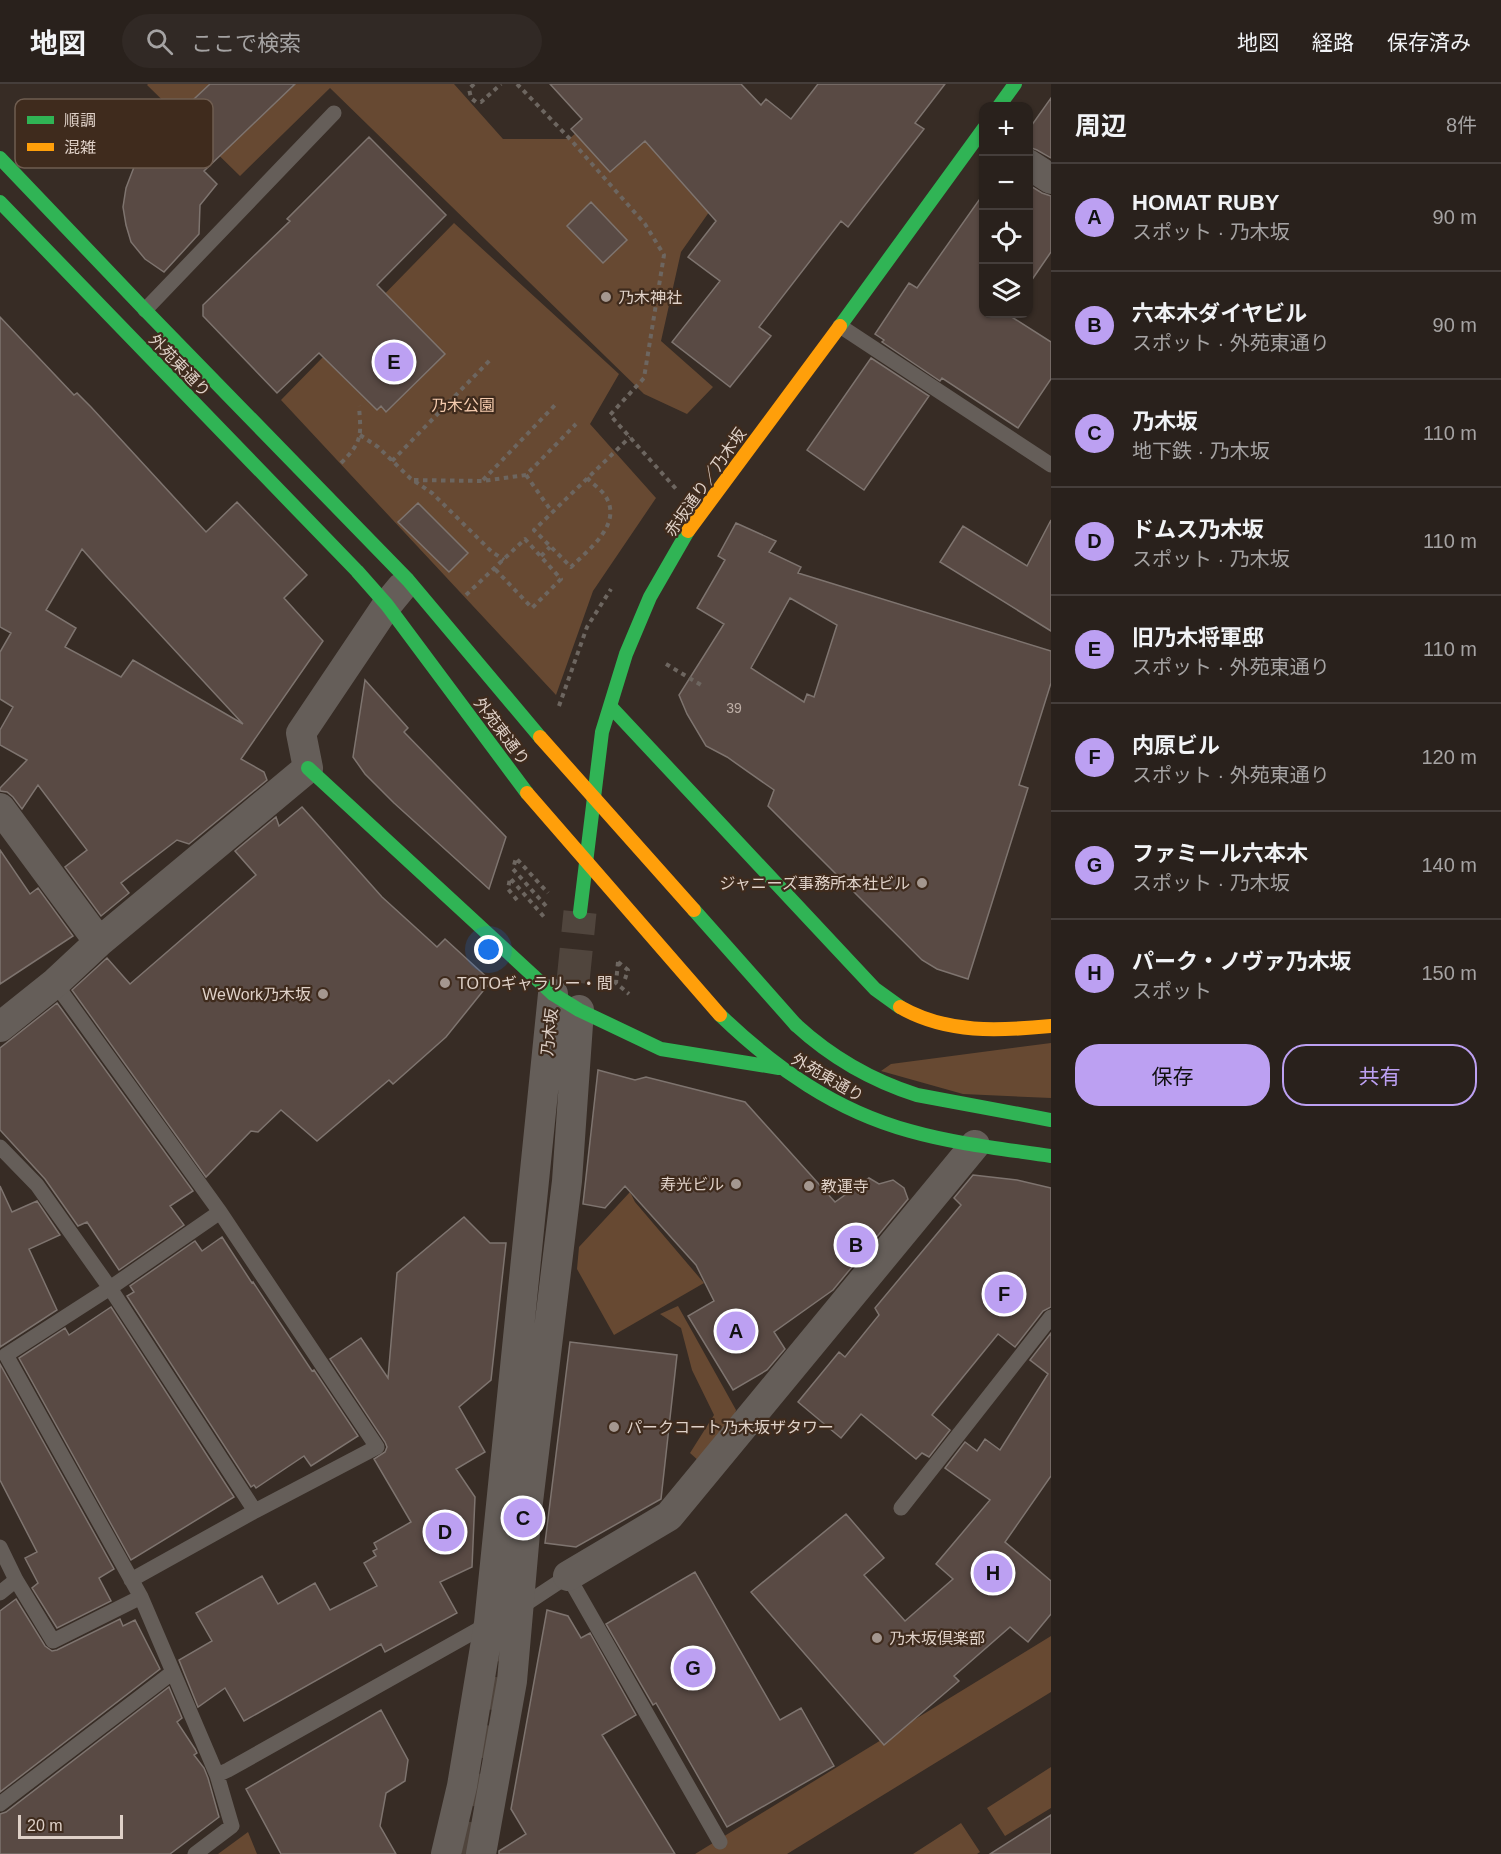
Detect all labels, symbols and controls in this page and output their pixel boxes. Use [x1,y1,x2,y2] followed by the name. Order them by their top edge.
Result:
[122,14,542,68] search box
[143,25,176,58] icon: search
[30,28,86,59] text: 地図
[191,31,301,56] text: ここで検索
[1237,31,1279,54] text: 地図
[1312,31,1354,54] text: 経路
[1387,31,1471,54] text: 保存済み
[15,99,213,168] legend
[979,102,1033,318] map controls
[979,102,1033,156] button: +
[1075,111,1127,141] text: 周辺
[64,112,96,129] text: 順調
[1446,114,1477,136] text: 8件
[64,139,96,156] text: 混雑
[979,156,1033,210] button: −
[1132,190,1279,215] text: HOMAT RUBY
[1087,206,1102,228] text: A
[1433,206,1477,228] text: 90 m
[979,210,1033,264] button: locate
[1132,221,1290,243] text: スポット · 乃木坂
[979,264,1033,318] button: layers
[618,289,682,306] place label: 乃木神社
[599,290,613,304] marker: 乃木神社
[1132,301,1307,326] text: 六本木ダイヤビル
[1087,314,1102,336] text: B
[1433,314,1477,336] text: 90 m
[146,331,214,400] street label: 外苑東通り
[1132,332,1330,354] text: スポット · 外苑東通り
[374,340,414,384] pin: E
[431,397,495,414] park label: 乃木公園
[1132,409,1198,434] text: 乃木坂
[1087,422,1102,444] text: C
[1423,422,1477,444] text: 110 m
[662,425,749,540] street label: 赤坂通り／乃木坂
[1132,440,1270,462] text: 地下鉄 · 乃木坂
[1132,517,1264,542] text: ドムス乃木坂
[1087,530,1102,552] text: D
[1423,530,1477,552] text: 110 m
[1132,548,1290,570] text: スポット · 乃木坂
[1132,625,1264,650] text: 旧乃木将軍邸
[1088,638,1101,660] text: E
[1423,638,1477,660] text: 110 m
[1132,656,1330,678] text: スポット · 外苑東通り
[471,694,532,768] street label: 外苑東通り
[726,700,742,716] house number: 39
[1132,733,1220,758] text: 内原ビル
[1088,746,1101,768] text: F
[1421,746,1477,768] text: 120 m
[1132,764,1330,786] text: スポット · 外苑東通り
[1132,841,1308,866] text: ファミール六本木
[1087,854,1102,876] text: G
[1421,854,1477,876] text: 140 m
[1132,872,1290,894] text: スポット · 乃木坂
[720,875,910,892] place label: ジャニーズ事務所本社ビル
[915,876,929,890] marker: ジャニーズ事務所本社ビル
[474,935,503,964] your location
[1132,949,1352,974] text: パーク・ノヴァ乃木坂
[1087,962,1102,984] text: H
[1421,962,1477,984] text: 150 m
[457,975,613,992] place label: TOTOギャラリー・間
[438,976,452,990] marker: TOTOギャラリー・間
[1132,980,1212,1002] text: スポット
[202,986,311,1003] place label: WeWork乃木坂
[316,987,330,1001] marker: WeWork乃木坂
[539,1007,560,1057] street label: 乃木坂
[1075,1044,1270,1106] button: 保存
[1282,1044,1477,1106] button: 共有
[789,1050,867,1105] street label: 外苑東通り
[660,1176,724,1193] place label: 寿光ビル
[729,1177,743,1191] marker: 寿光ビル
[821,1178,869,1195] place label: 教運寺
[802,1179,816,1193] marker: 教運寺
[836,1222,876,1268] pin: B
[984,1272,1024,1316] pin: F
[716,1308,756,1354] pin: A
[626,1419,834,1436] place label: パークコート乃木坂ザタワー
[607,1420,621,1434] marker: パークコート乃木坂ザタワー
[504,1496,542,1540] pin: C
[426,1510,464,1554] pin: D
[974,1550,1012,1596] pin: H
[889,1630,985,1647] place label: 乃木坂倶楽部
[870,1631,884,1645] marker: 乃木坂倶楽部
[674,1646,712,1690] pin: G
[18,1812,123,1840] scale bar
[27,1817,63,1834] text: 20 m

